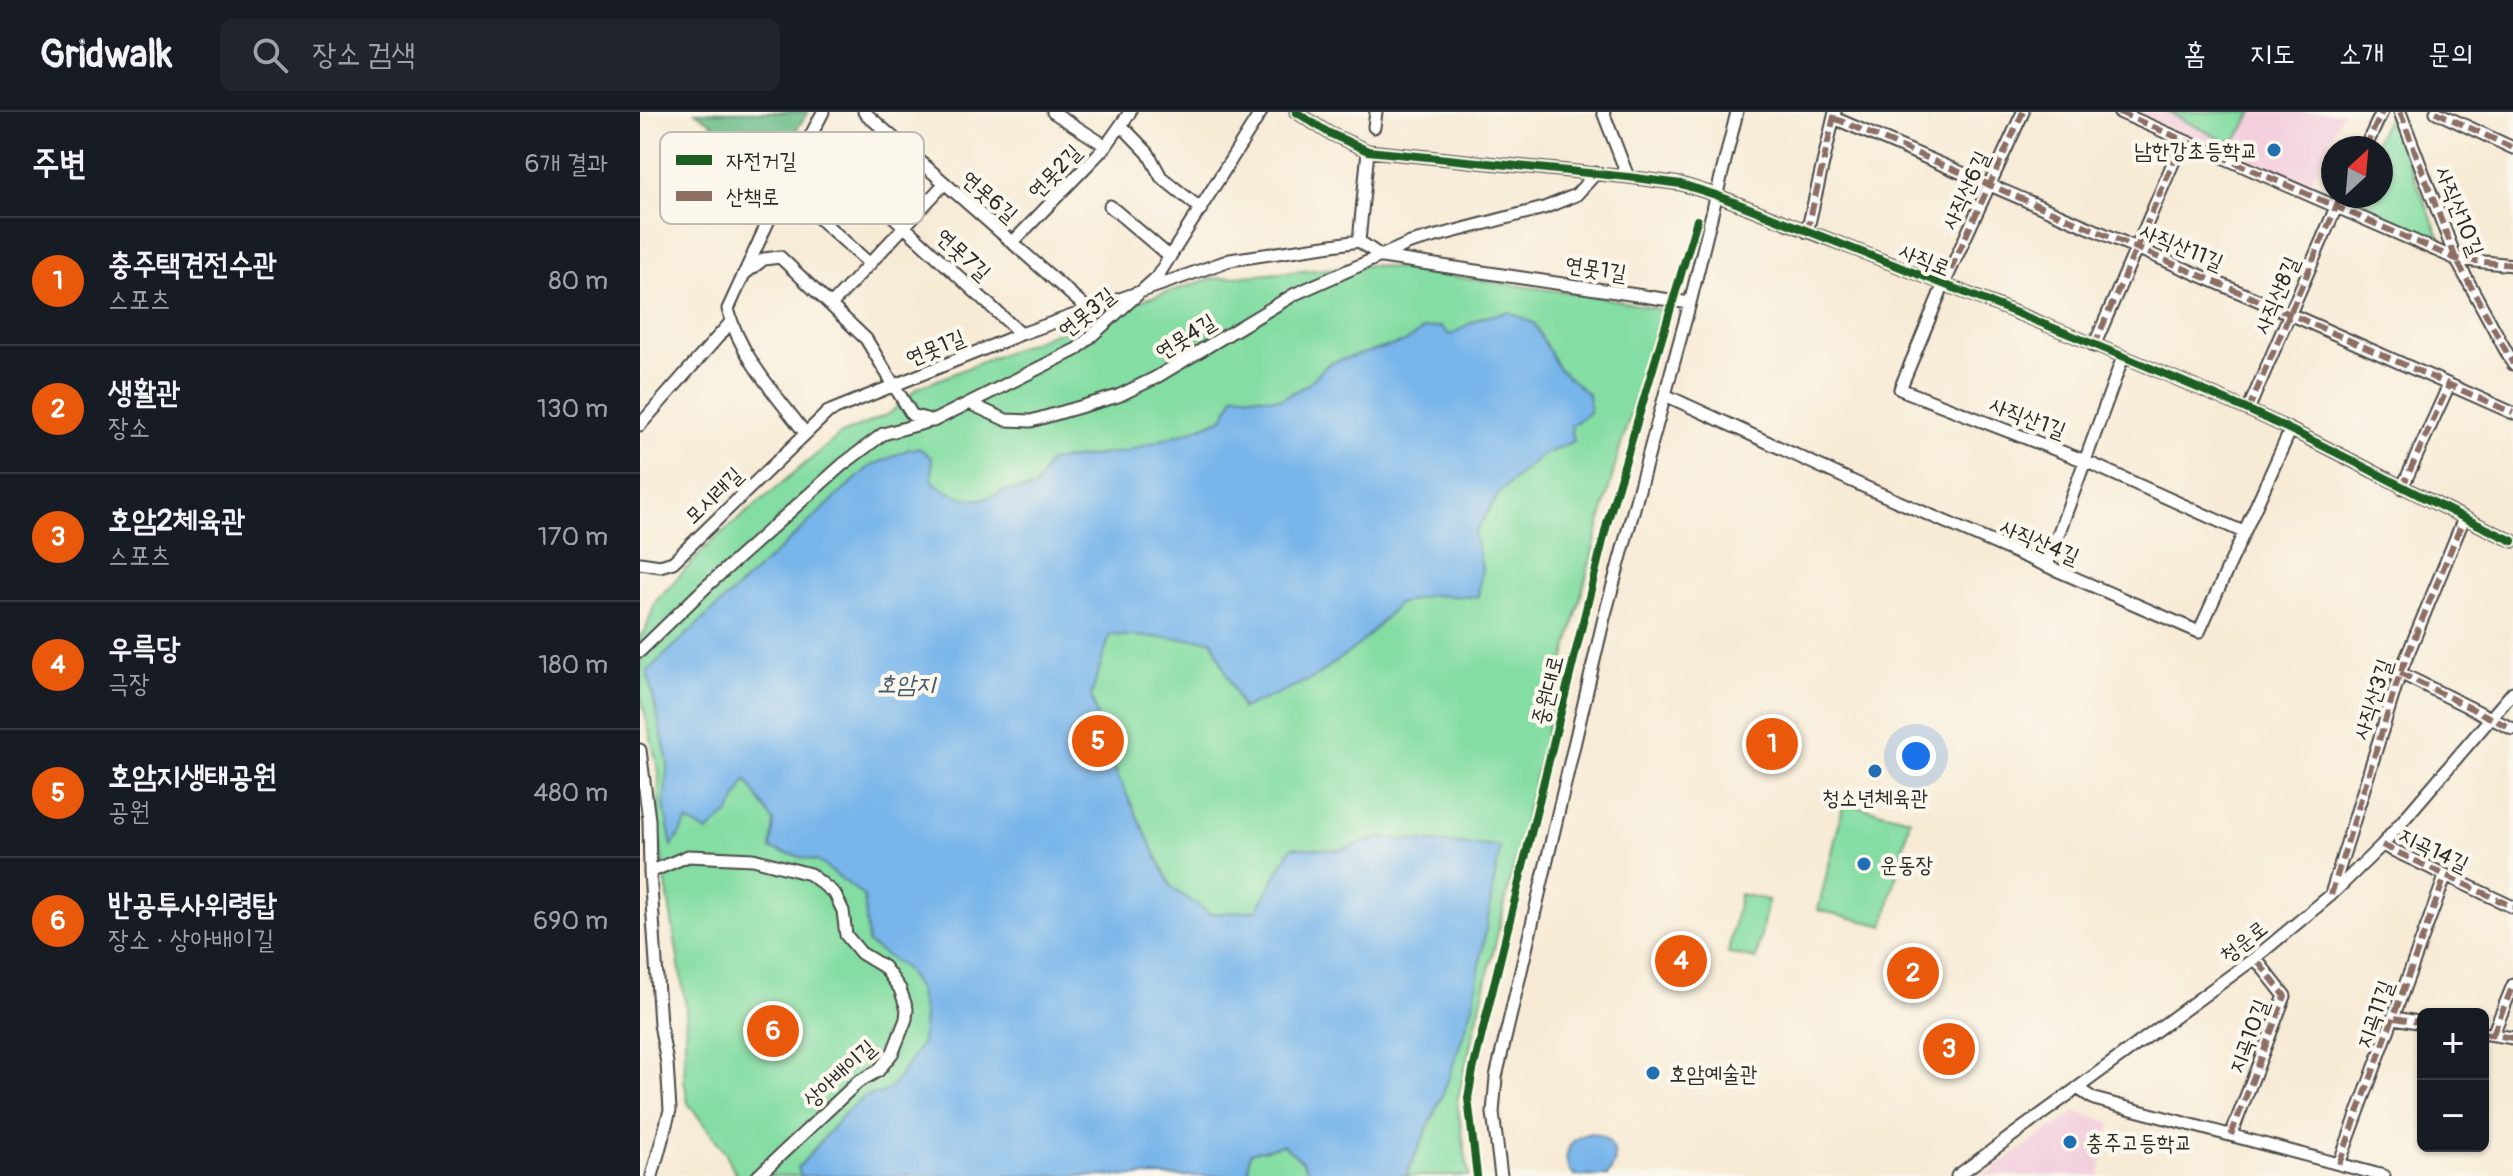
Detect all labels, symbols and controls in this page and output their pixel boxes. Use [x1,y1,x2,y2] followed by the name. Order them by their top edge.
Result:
[220,19,780,91] search box
[40,31,172,79] text: Gridwalk
[248,33,292,77] icon: search
[312,36,415,73] text: 장소 검색
[2183,37,2206,72] text: 홈
[2250,37,2295,72] text: 지도
[2339,37,2384,72] text: 소개
[2428,37,2473,72] text: 문의
[660,132,924,224] legend
[2321,136,2393,208] north arrow
[2134,137,2258,165] place label: 남한강초등학교
[1022,138,1088,205] street label: 연못2길
[2265,141,2283,159] marker: 남한강초등학교
[32,142,87,185] text: 주변
[1936,146,1996,234] street label: 사직산6길
[726,147,797,175] text: 자전거길
[524,148,608,180] text: 6개 결과
[2428,162,2490,261] street label: 사직산10길
[955,165,1024,229] street label: 연못6길
[726,183,779,211] text: 산책로
[2136,217,2228,277] street label: 사직산11길
[930,222,997,287] street label: 연못7길
[1895,237,1954,283] street label: 사직로
[108,246,277,283] text: 충주택견전수관
[1563,250,1629,288] street label: 연못1길
[2248,252,2306,339] street label: 사직산8길
[53,265,63,297] text: 1
[548,265,608,297] text: 80 m
[1052,281,1121,344] street label: 연못3길
[108,284,171,316] text: 스포츠
[1150,307,1221,366] street label: 연못4길
[902,323,969,372] street label: 연못1길
[108,374,180,411] text: 생활관
[1986,391,2070,445] street label: 사직산1길
[51,393,65,425] text: 2
[537,393,608,425] text: 130 m
[108,412,150,444] text: 장소
[679,461,749,530] street label: 모시래길
[108,502,245,539] text: 호암2체육관
[1996,513,2084,571] street label: 사직산4길
[51,521,65,553] text: 3
[538,521,608,553] text: 170 m
[108,540,171,572] text: 스포츠
[108,630,180,667] text: 우륵당
[50,649,66,681] text: 4
[538,649,608,681] text: 180 m
[1526,653,1570,728] street label: 중원대로
[2347,655,2399,743] street label: 사직산3길
[108,668,150,700] text: 극장
[877,670,938,699] water label: 호암지
[1072,711,1124,771] pin: 5
[1746,714,1798,774] pin: 1
[1896,736,1936,776] your location
[108,758,277,795] text: 호암지생태공원
[1866,762,1884,780] marker: 청소년체육관
[51,777,65,809] text: 5
[533,777,608,809] text: 480 m
[1822,784,1928,812] place label: 청소년체육관
[108,796,150,828] text: 공원
[2394,821,2473,879] street label: 지곡14길
[1880,851,1933,879] place label: 운동장
[1855,855,1873,873] marker: 운동장
[108,886,277,923] text: 반공투사위령탑
[50,905,66,937] text: 6
[533,905,608,937] text: 690 m
[2214,914,2273,969] street label: 청운로
[108,924,274,956] text: 장소 · 상아배이길
[1655,931,1707,991] pin: 4
[1887,943,1939,1003] pin: 2
[2350,976,2400,1052] street label: 지곡11길
[2222,995,2276,1077] street label: 지곡10길
[747,1001,799,1061] pin: 6
[2417,1008,2489,1152] map controls
[2417,1008,2489,1080] button: +
[1923,1019,1975,1079] pin: 3
[797,1034,882,1114] street label: 상아배이길
[1669,1060,1758,1088] place label: 호암예술관
[1644,1064,1662,1082] marker: 호암예술관
[2417,1080,2489,1152] button: −
[2086,1129,2192,1157] place label: 충주고등학교
[2061,1133,2079,1151] marker: 충주고등학교

